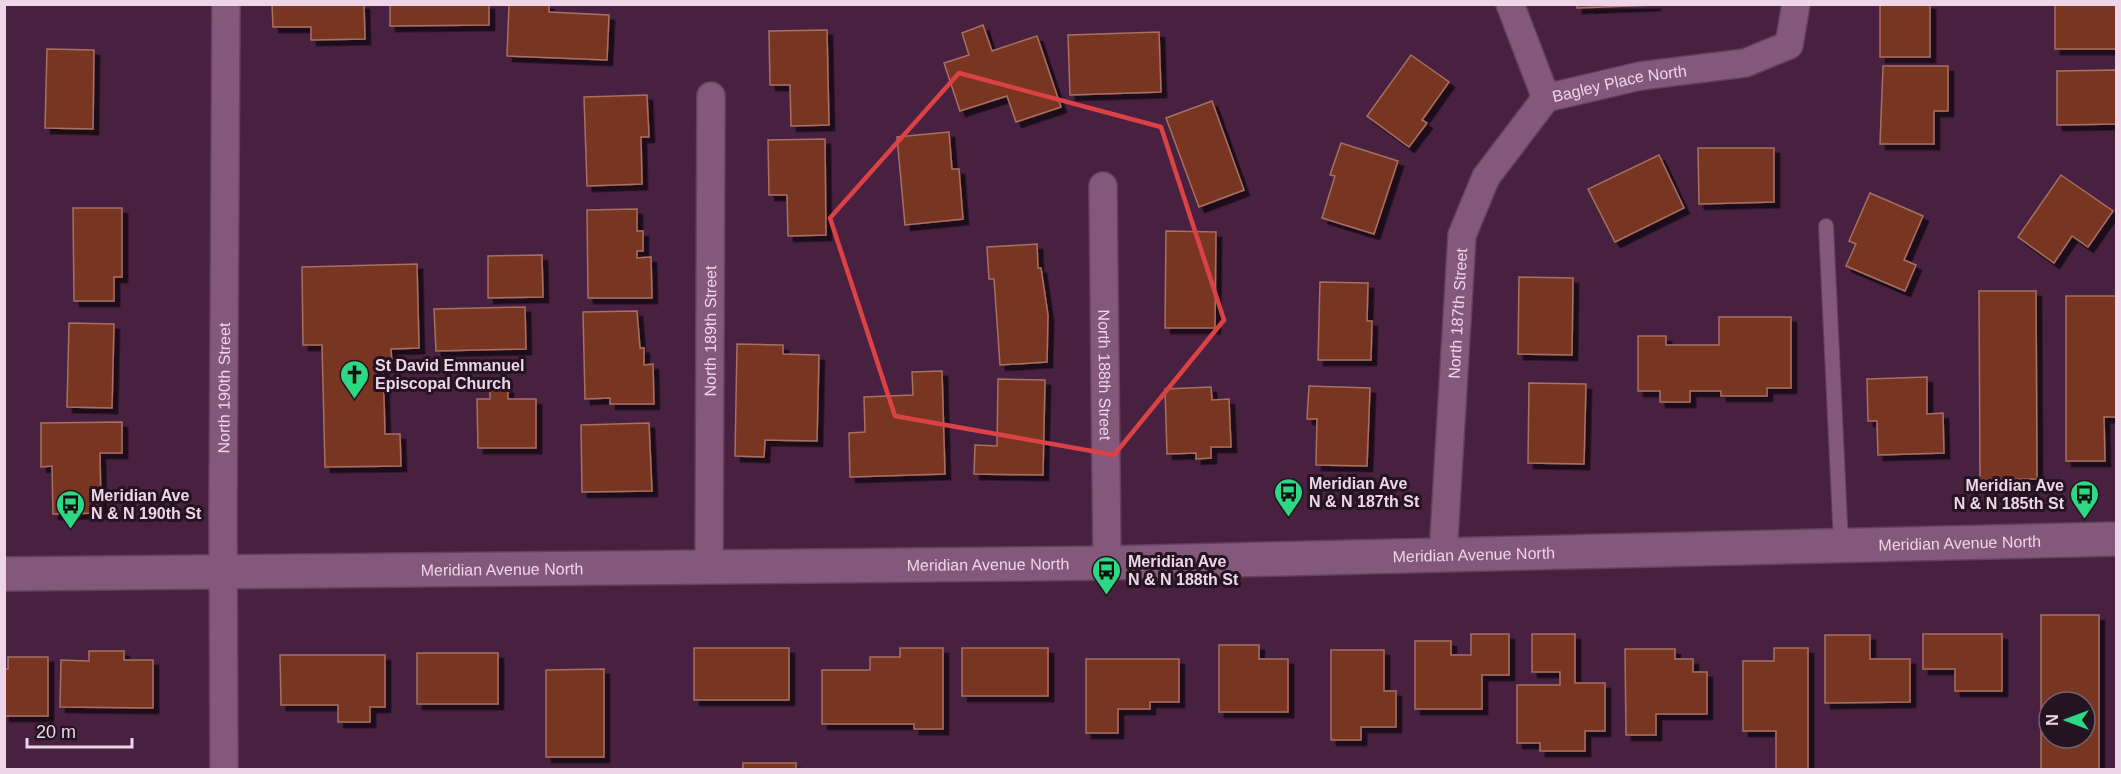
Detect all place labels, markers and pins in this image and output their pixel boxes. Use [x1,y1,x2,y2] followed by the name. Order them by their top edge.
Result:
[375,357,524,392] place label: St David Emmanuel Episcopal Church
[338,358,370,400] church icon: St David Emmanuel Episcopal Church
[1309,475,1420,510] place label: Meridian Ave N & N 187th St
[1272,476,1304,518] bus stop icon: Meridian Ave N & N 187th St
[1954,477,2065,512] place label: Meridian Ave N & N 185th St
[2069,478,2101,520] bus stop icon: Meridian Ave N & N 185th St
[91,487,202,522] place label: Meridian Ave N & N 190th St
[54,488,86,530] bus stop icon: Meridian Ave N & N 190th St
[1128,553,1239,588] place label: Meridian Ave N & N 188th St
[1091,554,1123,596] bus stop icon: Meridian Ave N & N 188th St

